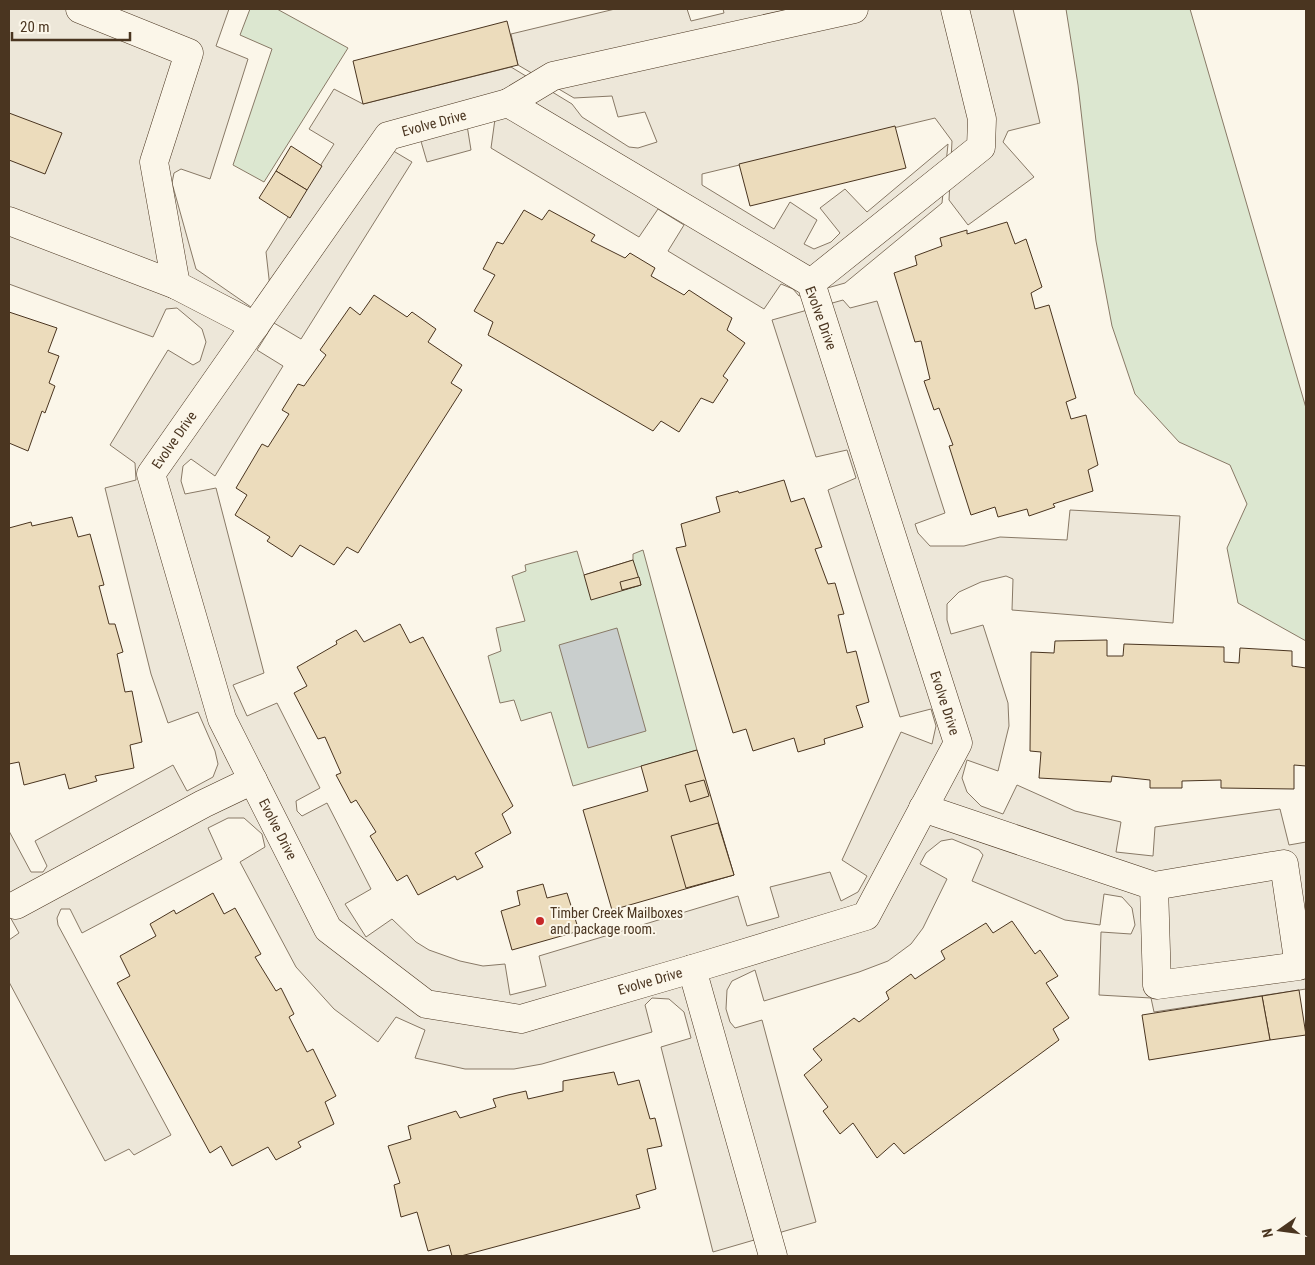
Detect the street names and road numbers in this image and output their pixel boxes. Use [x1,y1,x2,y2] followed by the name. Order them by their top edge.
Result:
[400,107,469,139] street label: Evolve Drive
[802,284,840,352] street label: Evolve Drive
[148,408,200,472] street label: Evolve Drive
[927,669,963,738] street label: Evolve Drive
[256,796,300,863] street label: Evolve Drive
[616,964,685,998] street label: Evolve Drive

